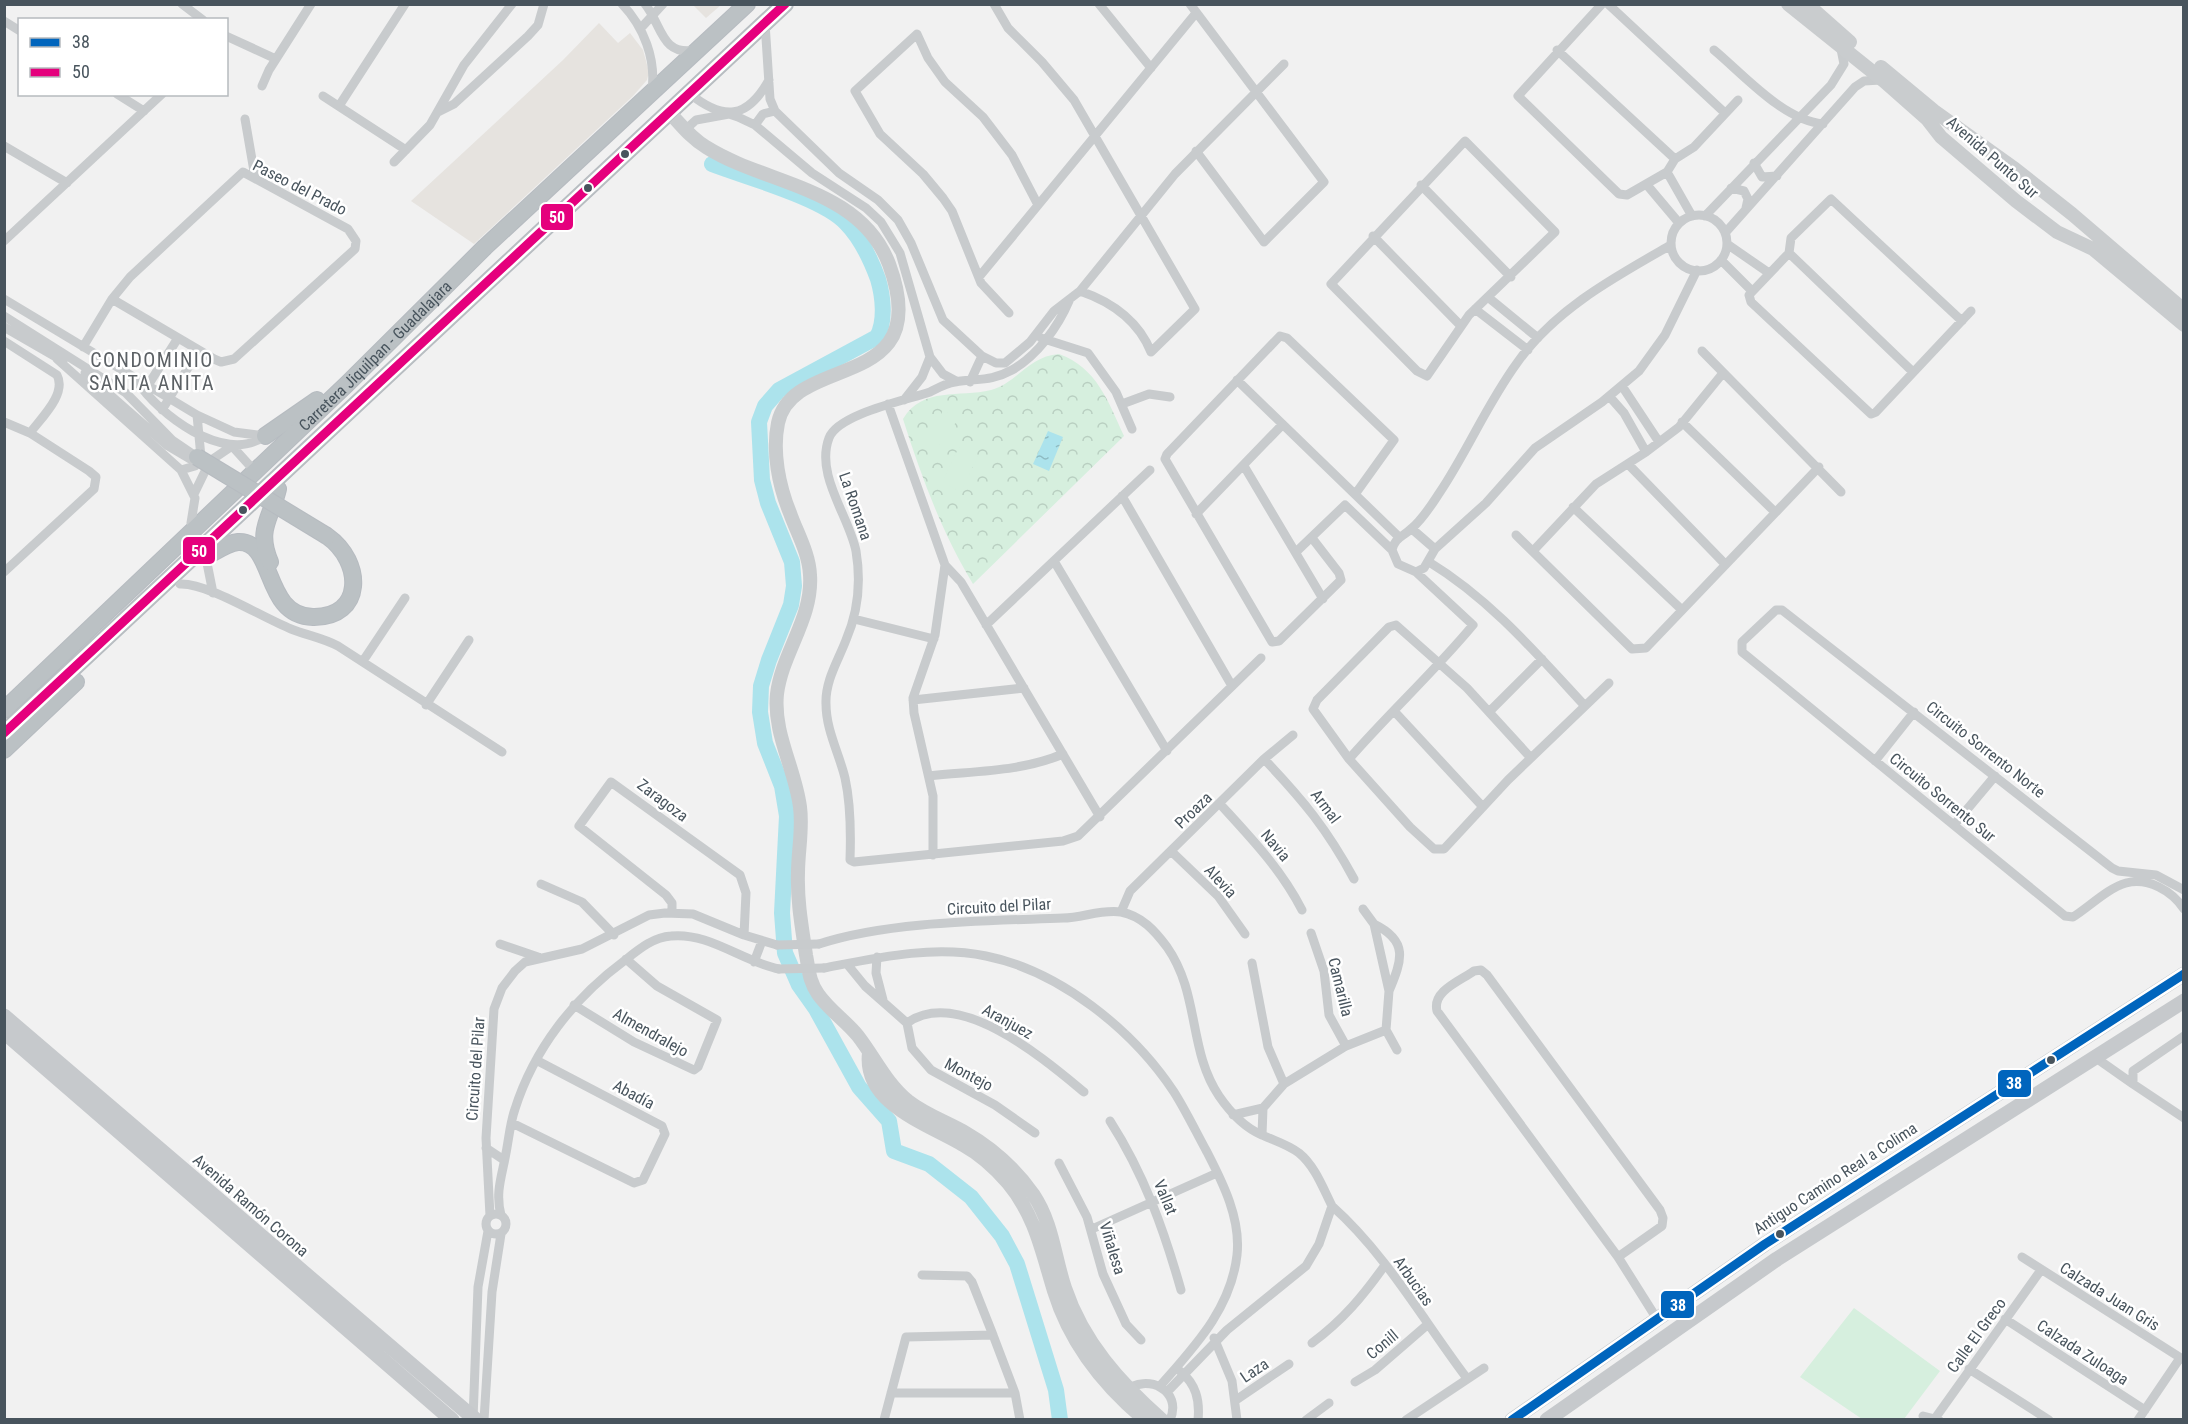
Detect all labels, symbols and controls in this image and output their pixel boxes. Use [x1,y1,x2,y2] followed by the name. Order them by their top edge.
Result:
[18,18,228,96] legend
[72,31,90,52] text: 38
[72,61,90,82] text: 50
[1943,112,2043,202] street label: Avenida Punto Sur
[619,148,631,160] unlabelled marker
[250,156,350,219] street label: Paseo del Prado
[582,182,594,194] unlabelled marker
[540,203,574,231] line badge: 50
[549,208,565,227] text: 50
[295,277,456,435] street label: Carretera Jiquilpan - Guadalajara
[89,348,215,395] district label: CONDOMINIO SANTA ANITA
[835,470,876,543] street label: La Romana
[237,504,249,516] unlabelled marker
[182,536,216,565] line badge: 50
[191,542,207,561] text: 50
[1923,697,2049,802] street label: Circuito Sorrento Norte
[1886,749,2000,846] street label: Circuito Sorrento Sur
[634,775,692,826] street label: Zaragoza
[1307,786,1344,827] street label: Armal
[1171,788,1216,832] street label: Proaza
[1257,826,1294,865] street label: Navia
[1201,861,1241,902] street label: Alevia
[947,894,1052,919] street label: Circuito del Pilar
[1324,956,1357,1019] street label: Camarilla
[979,1000,1036,1043] street label: Aranjuez
[610,1004,692,1061] street label: Almendralejo
[462,1016,489,1122] street label: Circuito del Pilar
[941,1054,996,1095] street label: Montejo
[2045,1054,2057,1066] unlabelled marker
[1997,1069,2032,1098] line badge: 38
[2006,1074,2022,1093] text: 38
[610,1076,658,1113] street label: Abadía
[1750,1118,1921,1238] street label: Antiguo Camino Real a Colima
[189,1150,312,1261] street label: Avenida Ramón Corona
[1150,1177,1181,1218] street label: Vallat
[1096,1219,1130,1277] street label: Viñalesa
[1774,1228,1786,1240] unlabelled marker
[1390,1253,1437,1310] street label: Arbucias
[2056,1258,2163,1335] street label: Calzada Juan Gris
[1660,1290,1695,1319] line badge: 38
[1943,1294,2010,1376] street label: Calle El Greco
[1670,1296,1686,1315] text: 38
[2033,1316,2132,1389] street label: Calzada Zuloaga
[1362,1326,1402,1363] street label: Conill
[1237,1354,1272,1387] street label: Laza

